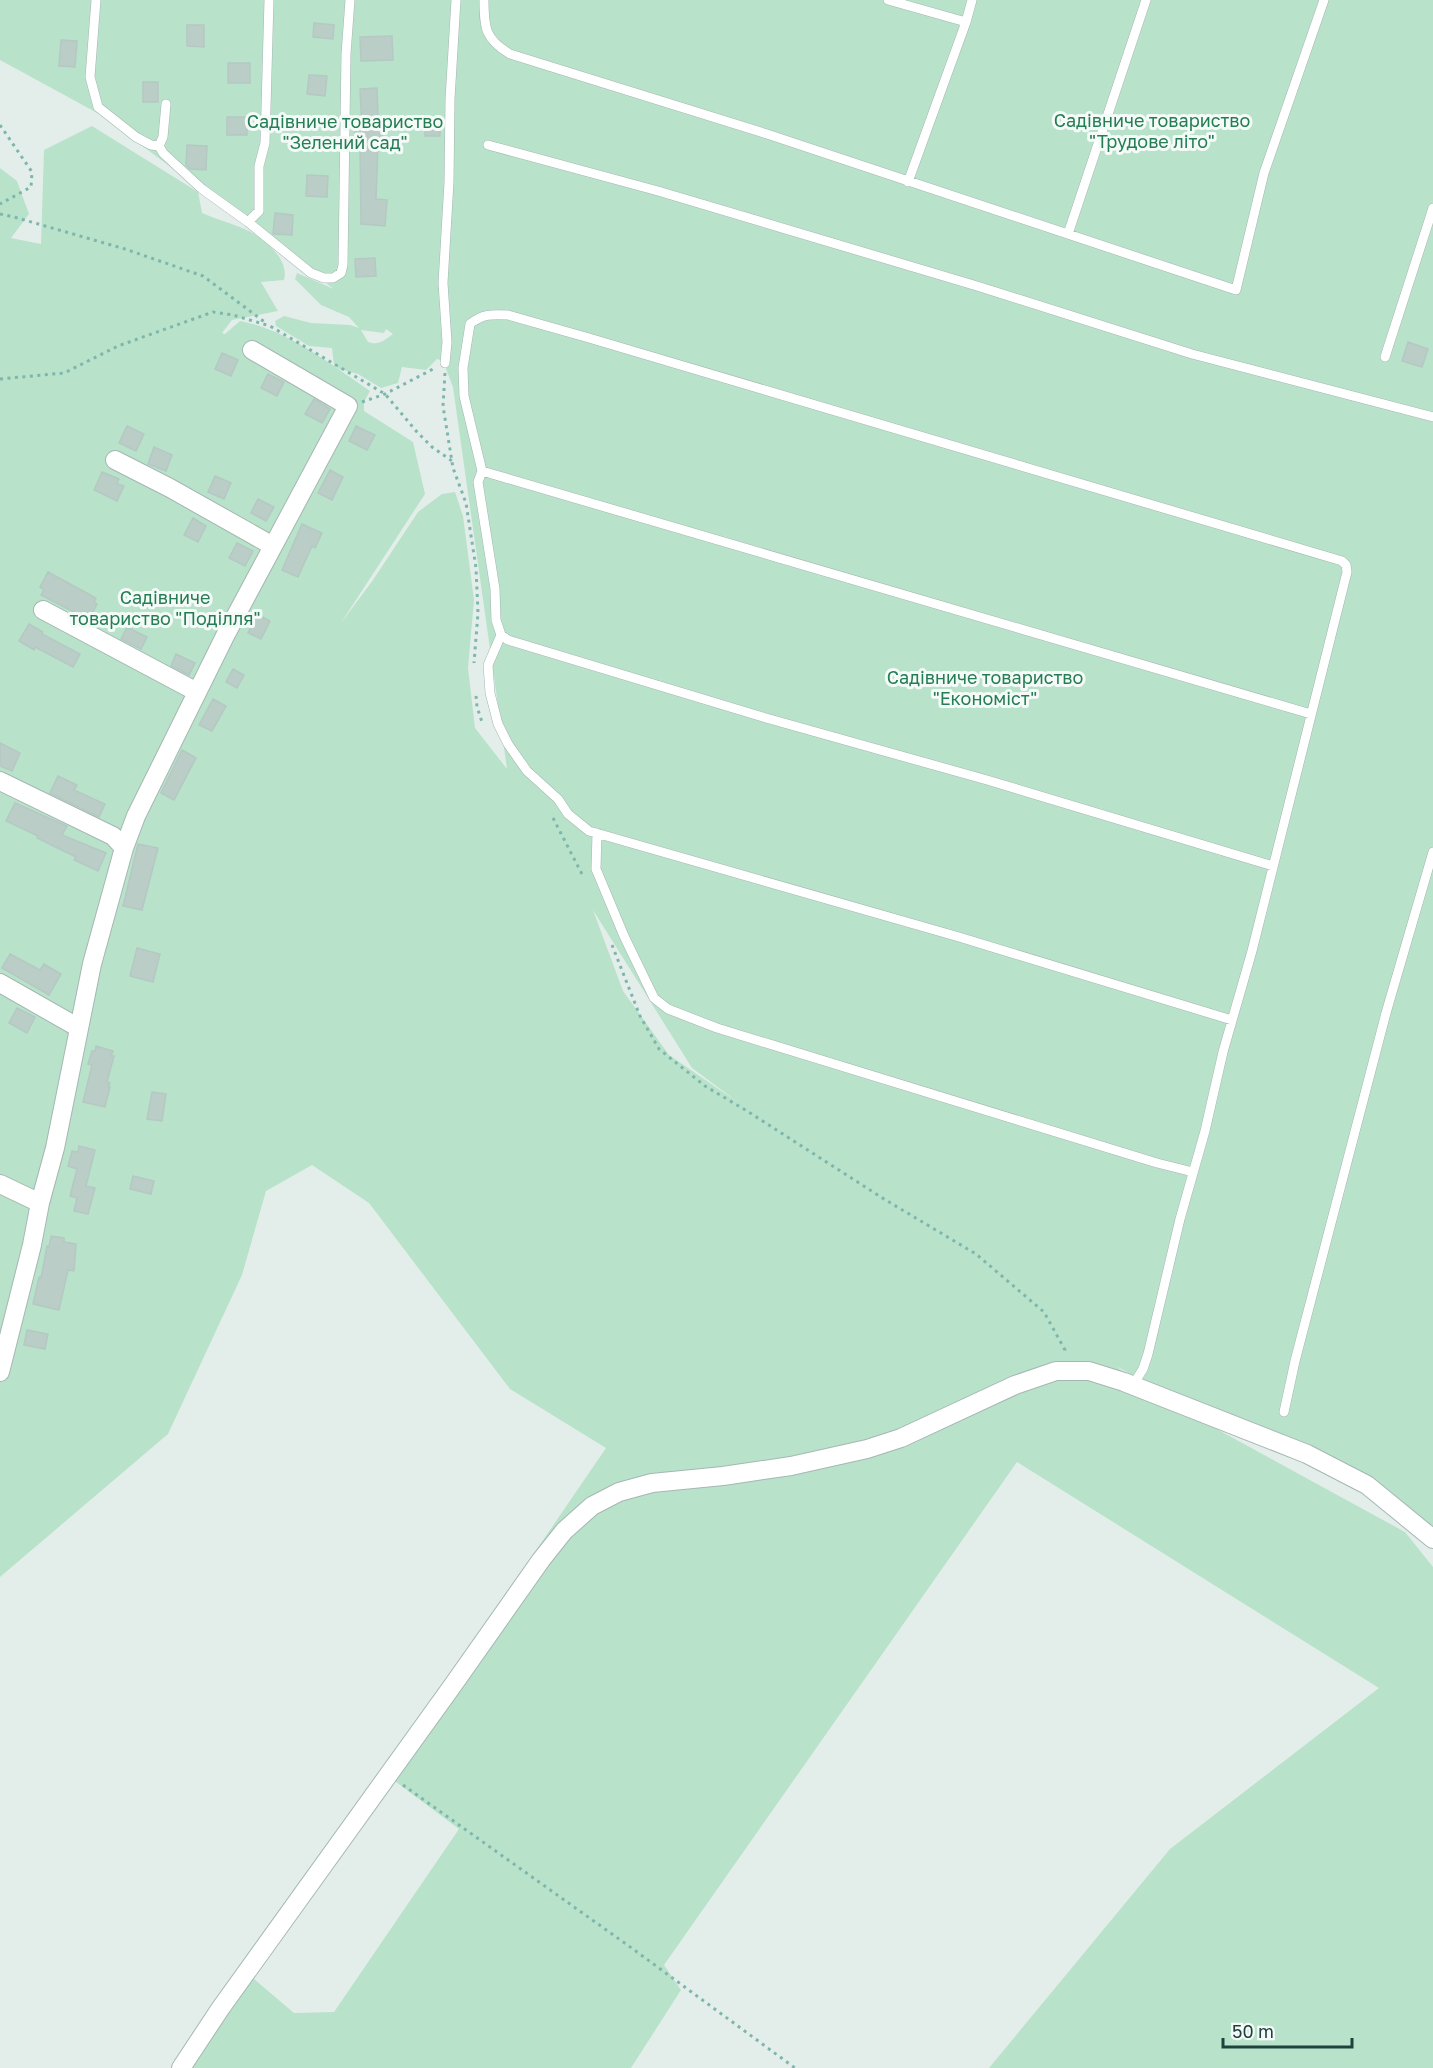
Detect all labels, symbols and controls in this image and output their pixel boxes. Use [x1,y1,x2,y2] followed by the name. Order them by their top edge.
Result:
[1054,109,1250,152] park label: Садівниче товариство "Трудове літо"
[247,110,443,153] park label: Садівниче товариство "Зелений сад"
[69,586,261,629] park label: Садівниче товариство "Поділля"
[887,666,1083,709] park label: Садівниче товариство "Економіст"
[1223,2011,1352,2049] scale bar
[1232,2020,1274,2042] text: 50 m

